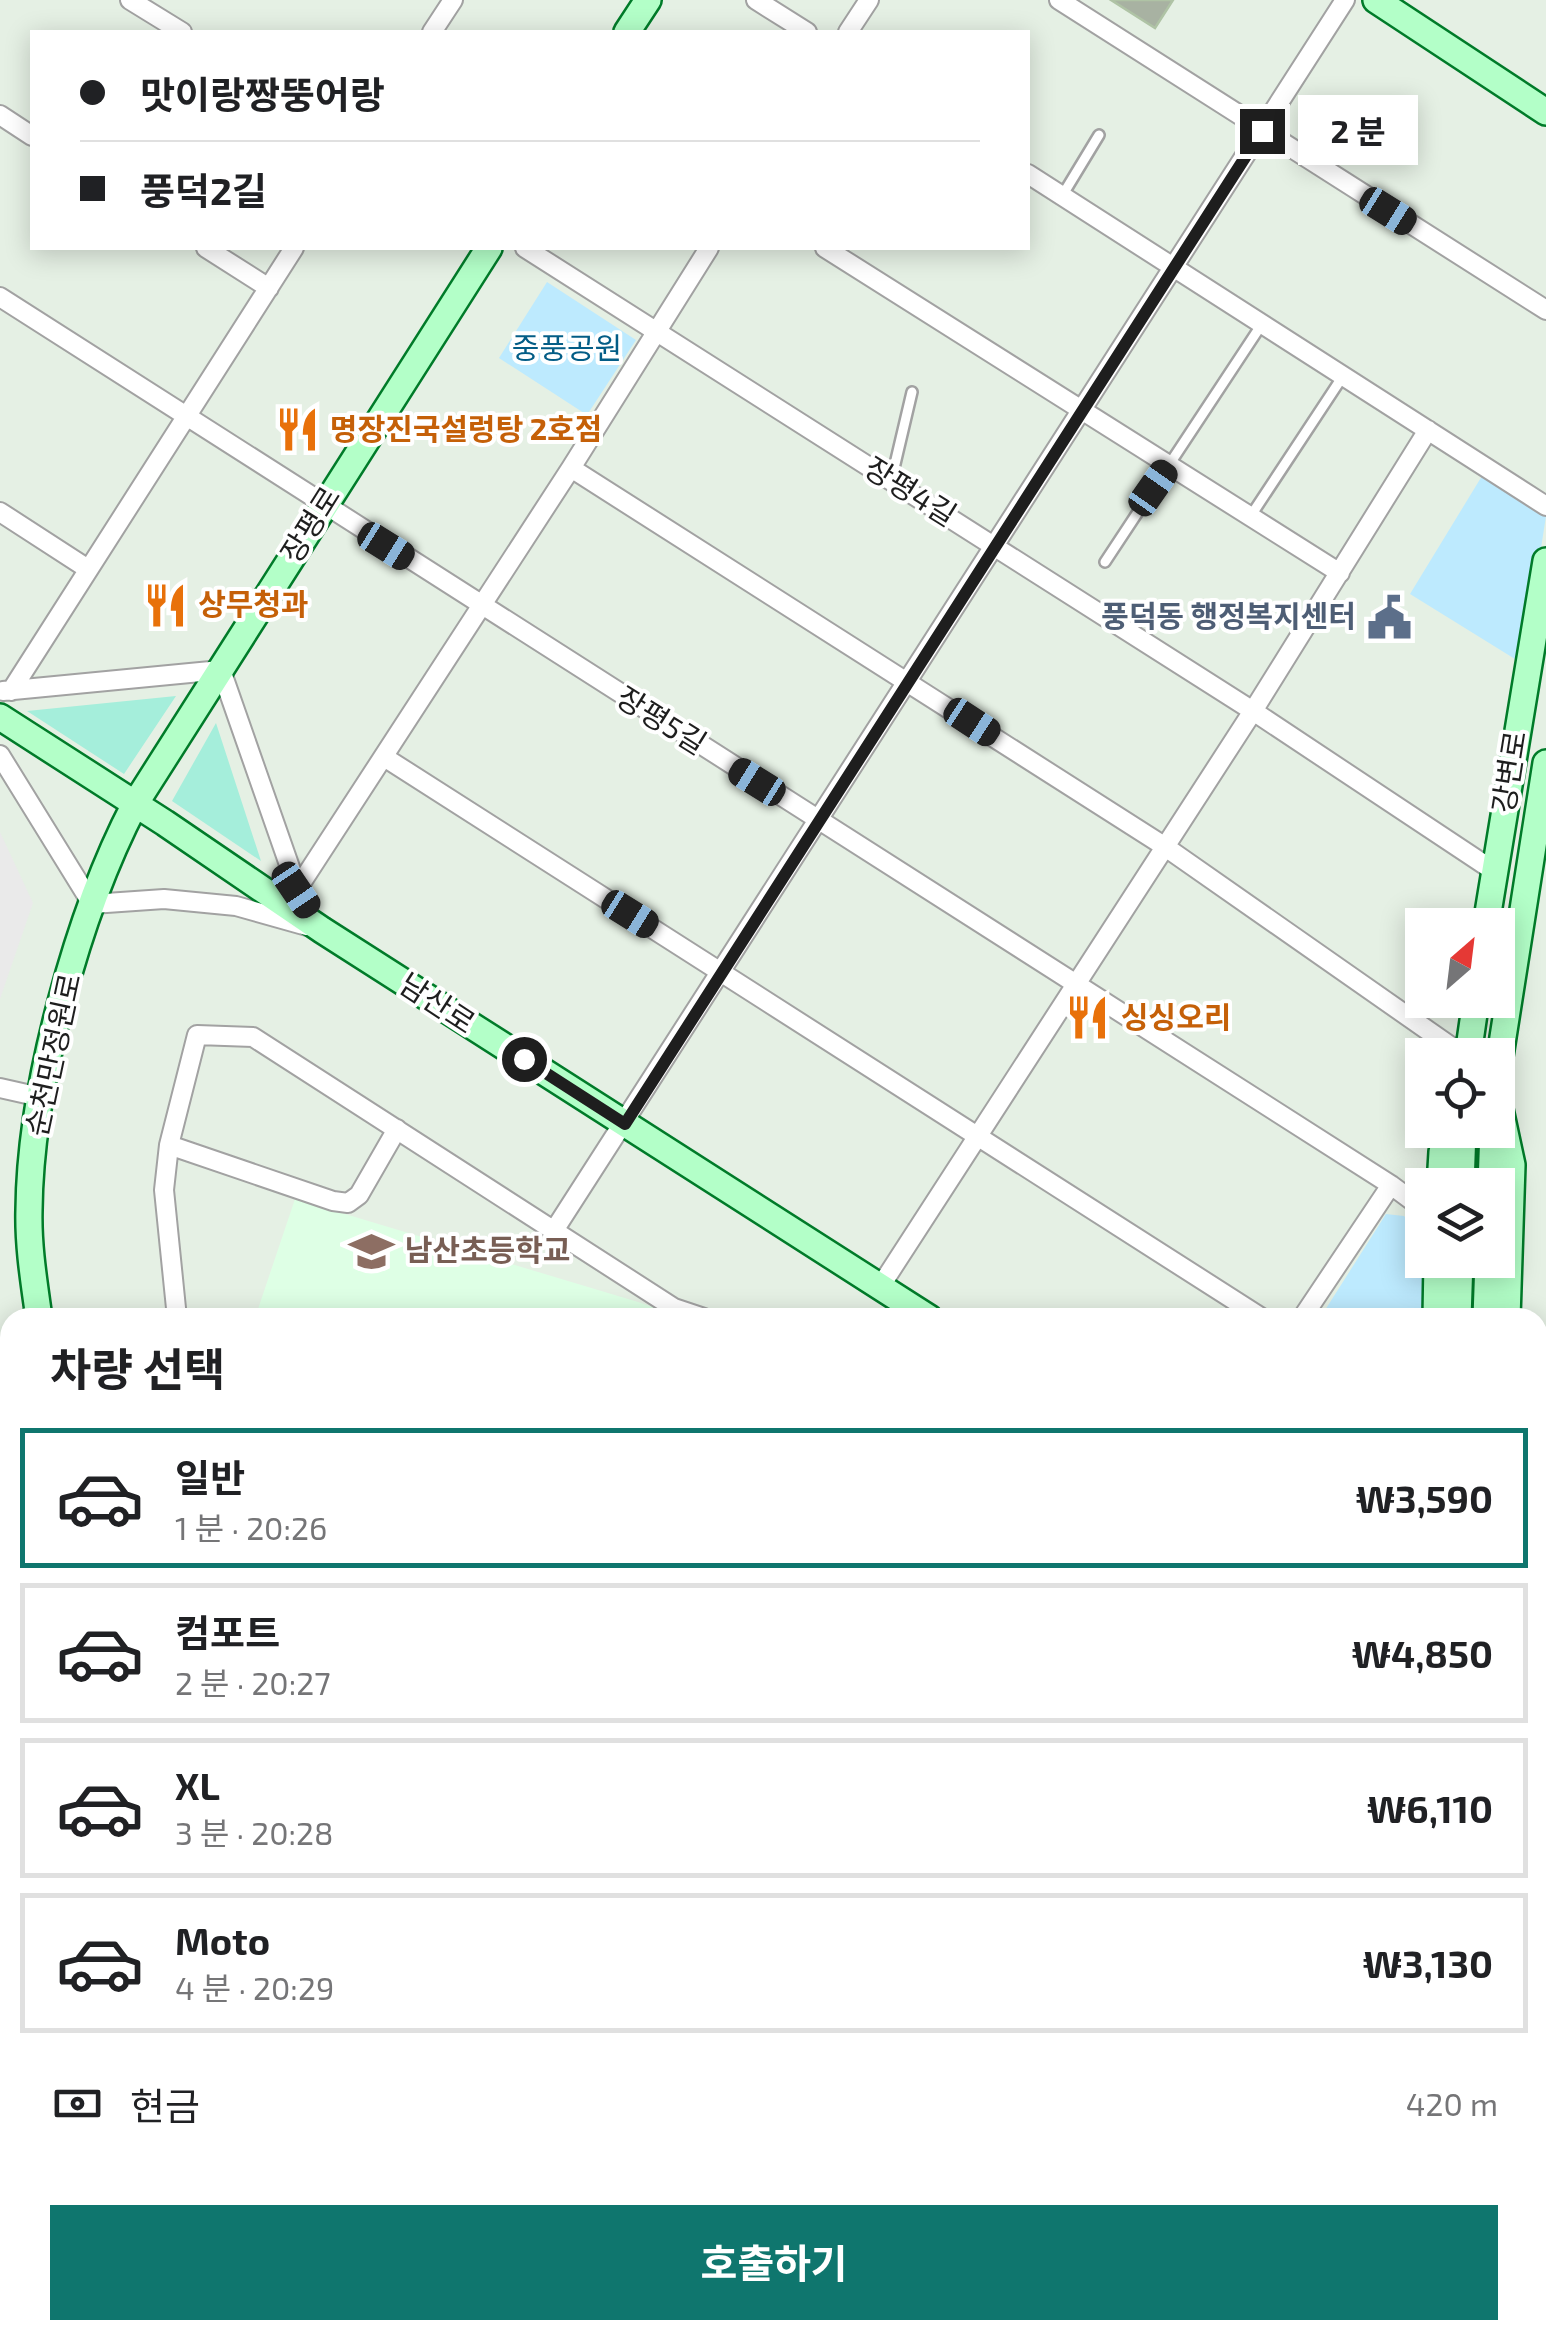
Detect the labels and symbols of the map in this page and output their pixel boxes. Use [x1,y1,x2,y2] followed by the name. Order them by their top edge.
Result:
[1297,96,1417,166] callout: 2 분
[1240,109,1285,154] route end
[1355,182,1421,240] car
[512,329,622,365] park label: 중풍공원
[273,406,321,454] restaurant icon: 명장진국설렁탕 2호점
[330,410,602,446] place label: 명장진국설렁탕 2호점
[859,448,964,532] street label: 장평4길
[1124,455,1182,521] car
[272,479,347,569] street label: 장평로
[353,517,419,575] car
[141,581,189,629] restaurant icon: 상무청과
[198,585,308,621] place label: 상무청과
[1365,593,1413,641] public building icon: 풍덕동 행정복지센터
[1101,597,1356,633] place label: 풍덕동 행정복지센터
[611,678,714,761] street label: 장평5길
[939,693,1005,751] car
[1484,728,1532,815] street label: 강변로
[724,753,790,811] car
[267,857,325,923] car
[597,885,663,943] car
[1405,908,1515,1018] north arrow
[394,965,483,1040] street label: 남산로
[17,970,87,1139] street label: 순천만정원로
[1064,994,1112,1042] restaurant icon: 싱싱오리
[1121,998,1231,1034] place label: 싱싱오리
[502,1037,547,1082] route start
[348,1227,396,1275] school or university icon: 남산초등학교
[405,1231,571,1267] place label: 남산초등학교

